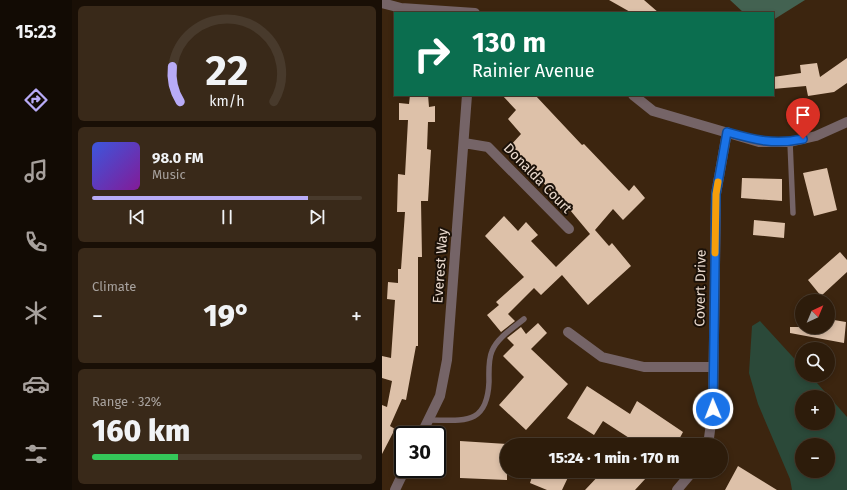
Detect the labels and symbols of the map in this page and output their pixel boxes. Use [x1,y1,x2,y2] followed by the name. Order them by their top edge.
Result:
[786,98,820,139] pin
[500,140,576,218] street label: Donalda Court
[429,228,452,304] street label: Everest Way
[691,249,710,327] street label: Covert Drive
[795,294,835,334] north arrow
[692,388,734,430] position arrow
[394,426,446,478] speed limit sign: 30

